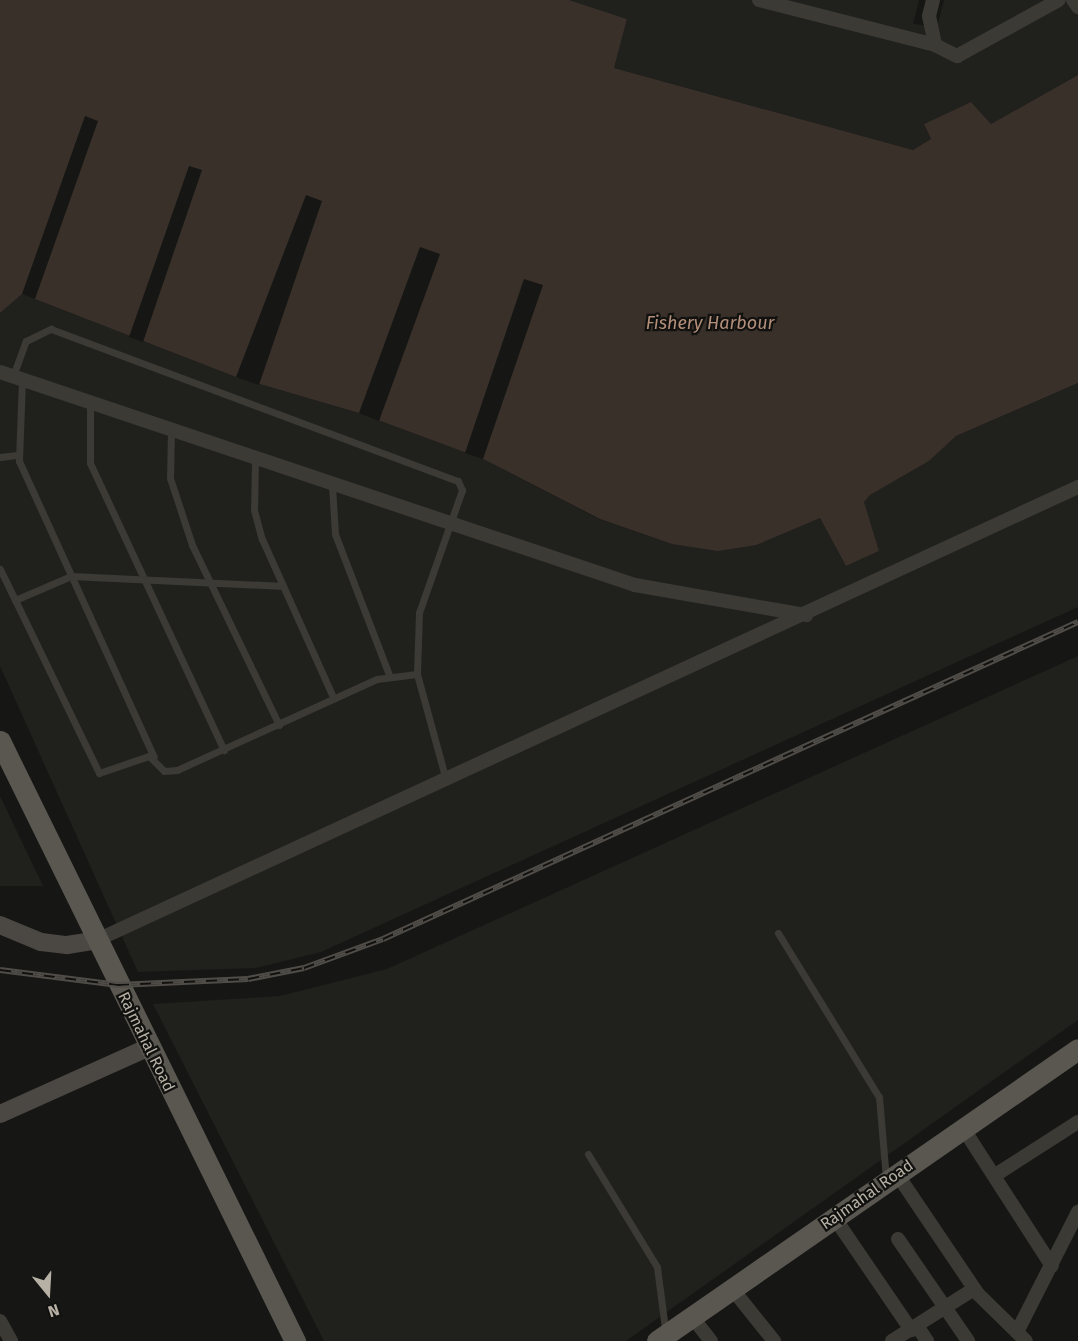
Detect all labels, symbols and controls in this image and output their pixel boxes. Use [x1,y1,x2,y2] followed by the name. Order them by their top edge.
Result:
[646,312,774,334] water label: Fishery Harbour
[114,989,178,1095] street label: Rajmahal Road
[817,1156,917,1234] street label: Rajmahal Road
[18,1263,78,1323] north arrow
[46,1300,62,1321] text: N

